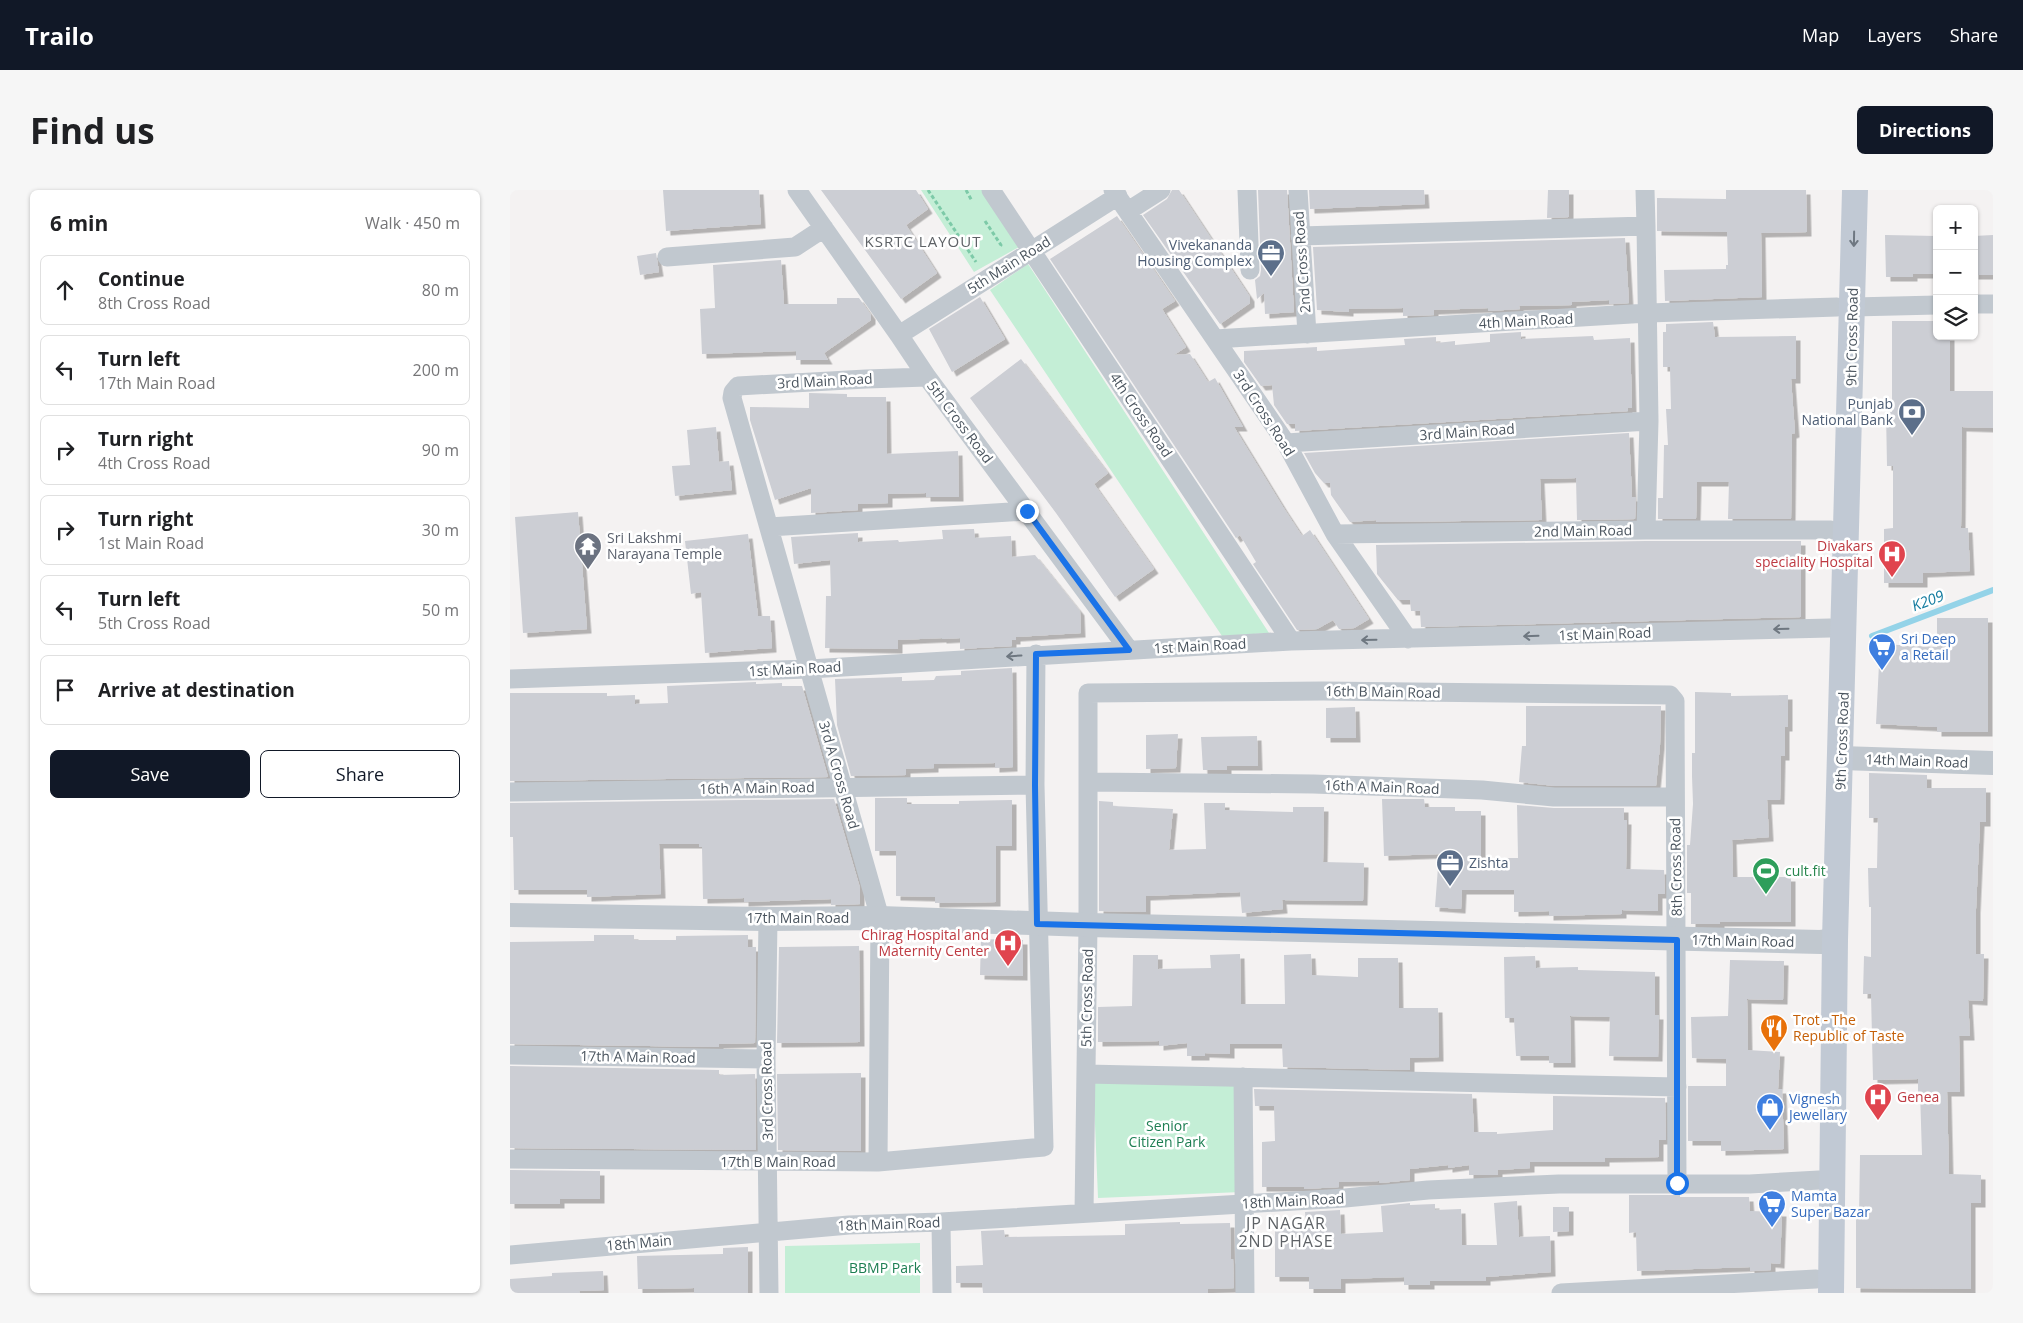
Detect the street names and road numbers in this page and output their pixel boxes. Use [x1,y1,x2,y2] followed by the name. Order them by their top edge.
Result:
[1288,210,1315,314] street label: 2nd Cross Road
[964,231,1054,298] street label: 5th Main Road
[1841,288,1862,386] street label: 9th Cross Road
[1478,309,1574,332] street label: 4th Main Road
[1229,366,1299,460] street label: 3rd Cross Road
[777,369,873,392] street label: 3rd Main Road
[1106,369,1177,461] street label: 4th Cross Road
[923,377,998,467] street label: 5th Cross Road
[1419,419,1515,444] street label: 3rd Main Road
[1534,520,1632,541] street label: 2nd Main Road
[1558,622,1652,645] street label: 1st Main Road
[1153,634,1247,657] street label: 1st Main Road
[748,657,842,680] street label: 1st Main Road
[1325,681,1441,702] street label: 16th B Main Road
[1830,691,1853,791] street label: 9th Cross Road
[815,719,864,831] street label: 3rd A Cross Road
[1865,749,1969,772] street label: 14th Main Road
[1324,775,1440,798] street label: 16th A Main Road
[699,777,815,798] street label: 16th A Main Road
[1665,818,1686,916] street label: 8th Cross Road
[747,908,849,927] street label: 17th Main Road
[1691,930,1795,951] street label: 17th Main Road
[1076,949,1097,1047] street label: 5th Cross Road
[756,1041,777,1141] street label: 3rd Cross Road
[580,1046,696,1067] street label: 17th A Main Road
[720,1152,836,1171] street label: 17th B Main Road
[1241,1188,1345,1213] street label: 18th Main Road
[837,1212,941,1235] street label: 18th Main Road
[605,1230,673,1255] street label: 18th Main

